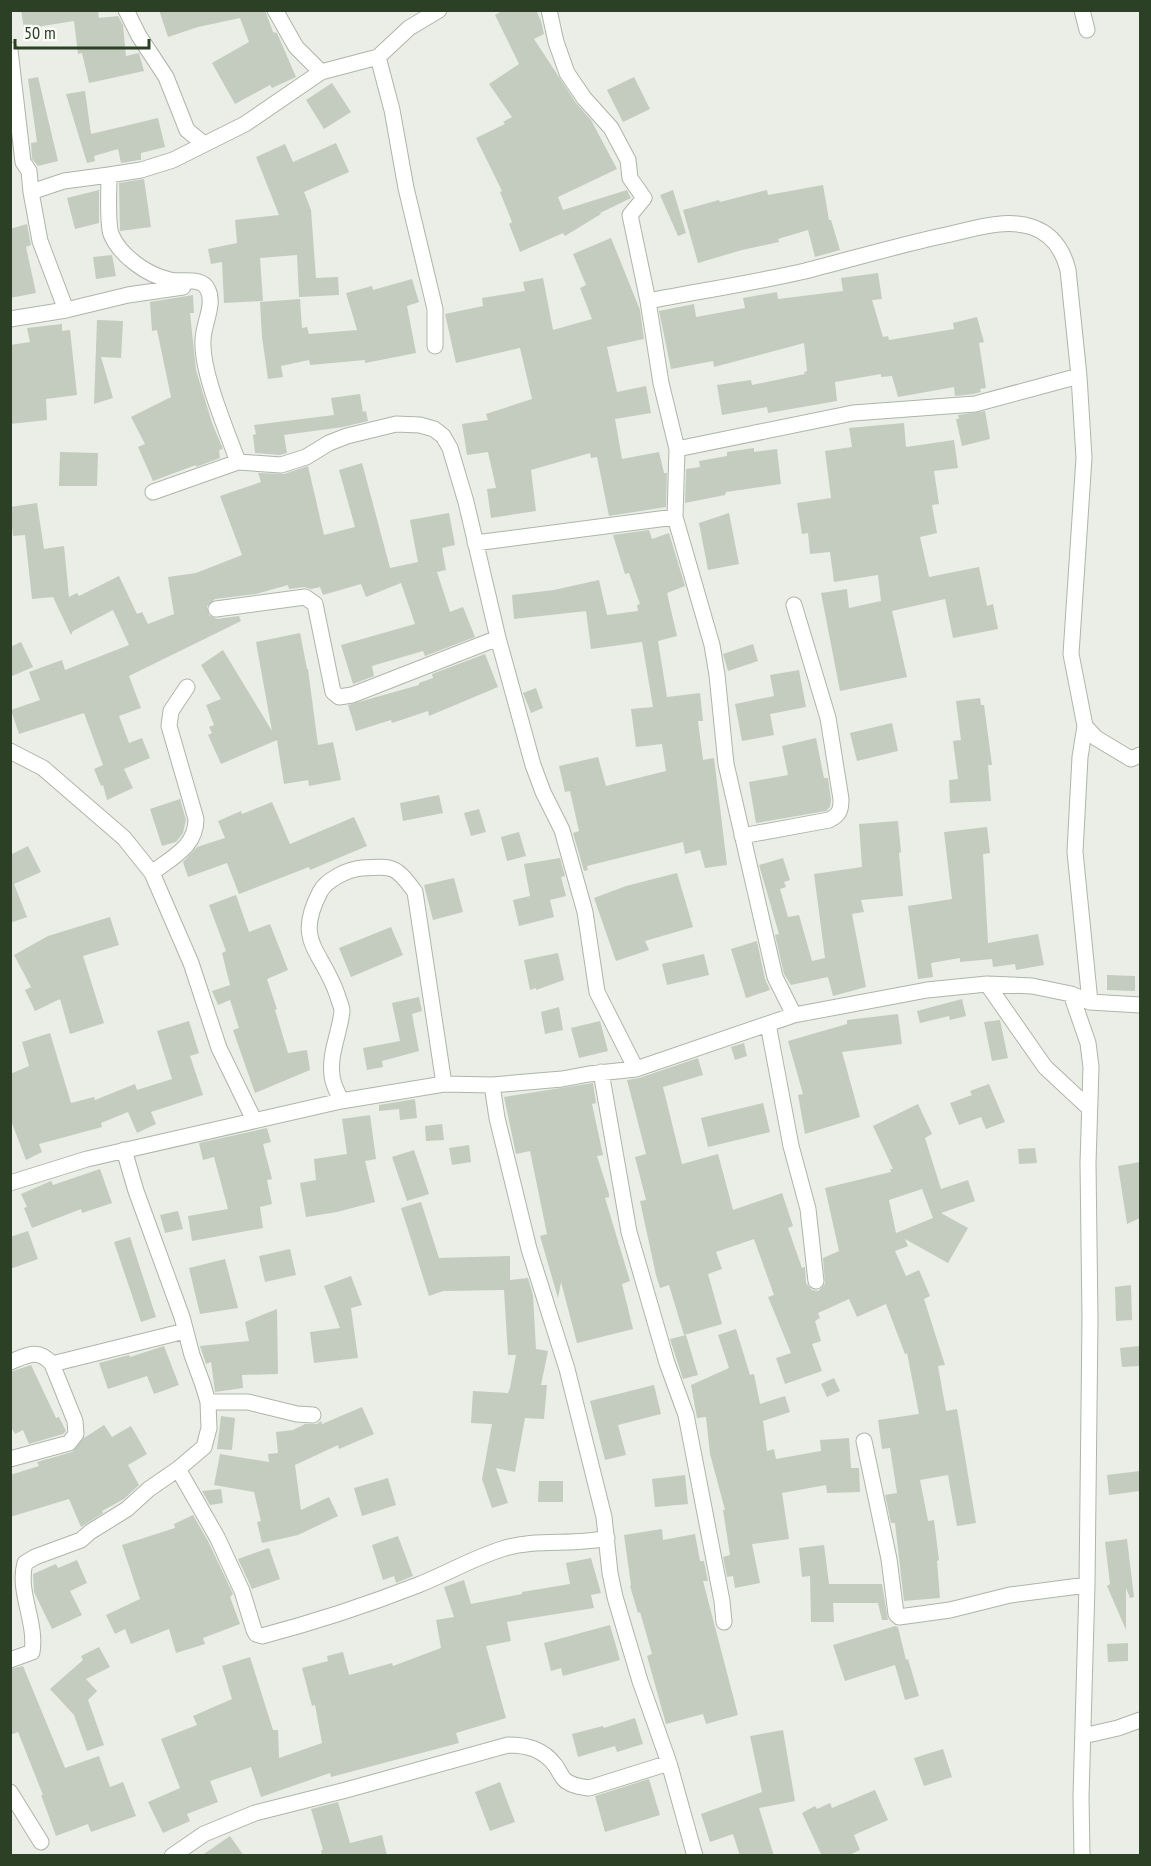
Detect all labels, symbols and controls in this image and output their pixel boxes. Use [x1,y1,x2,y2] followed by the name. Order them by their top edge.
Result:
[15,12,148,50] scale bar
[24,21,56,44] text: 50 m

